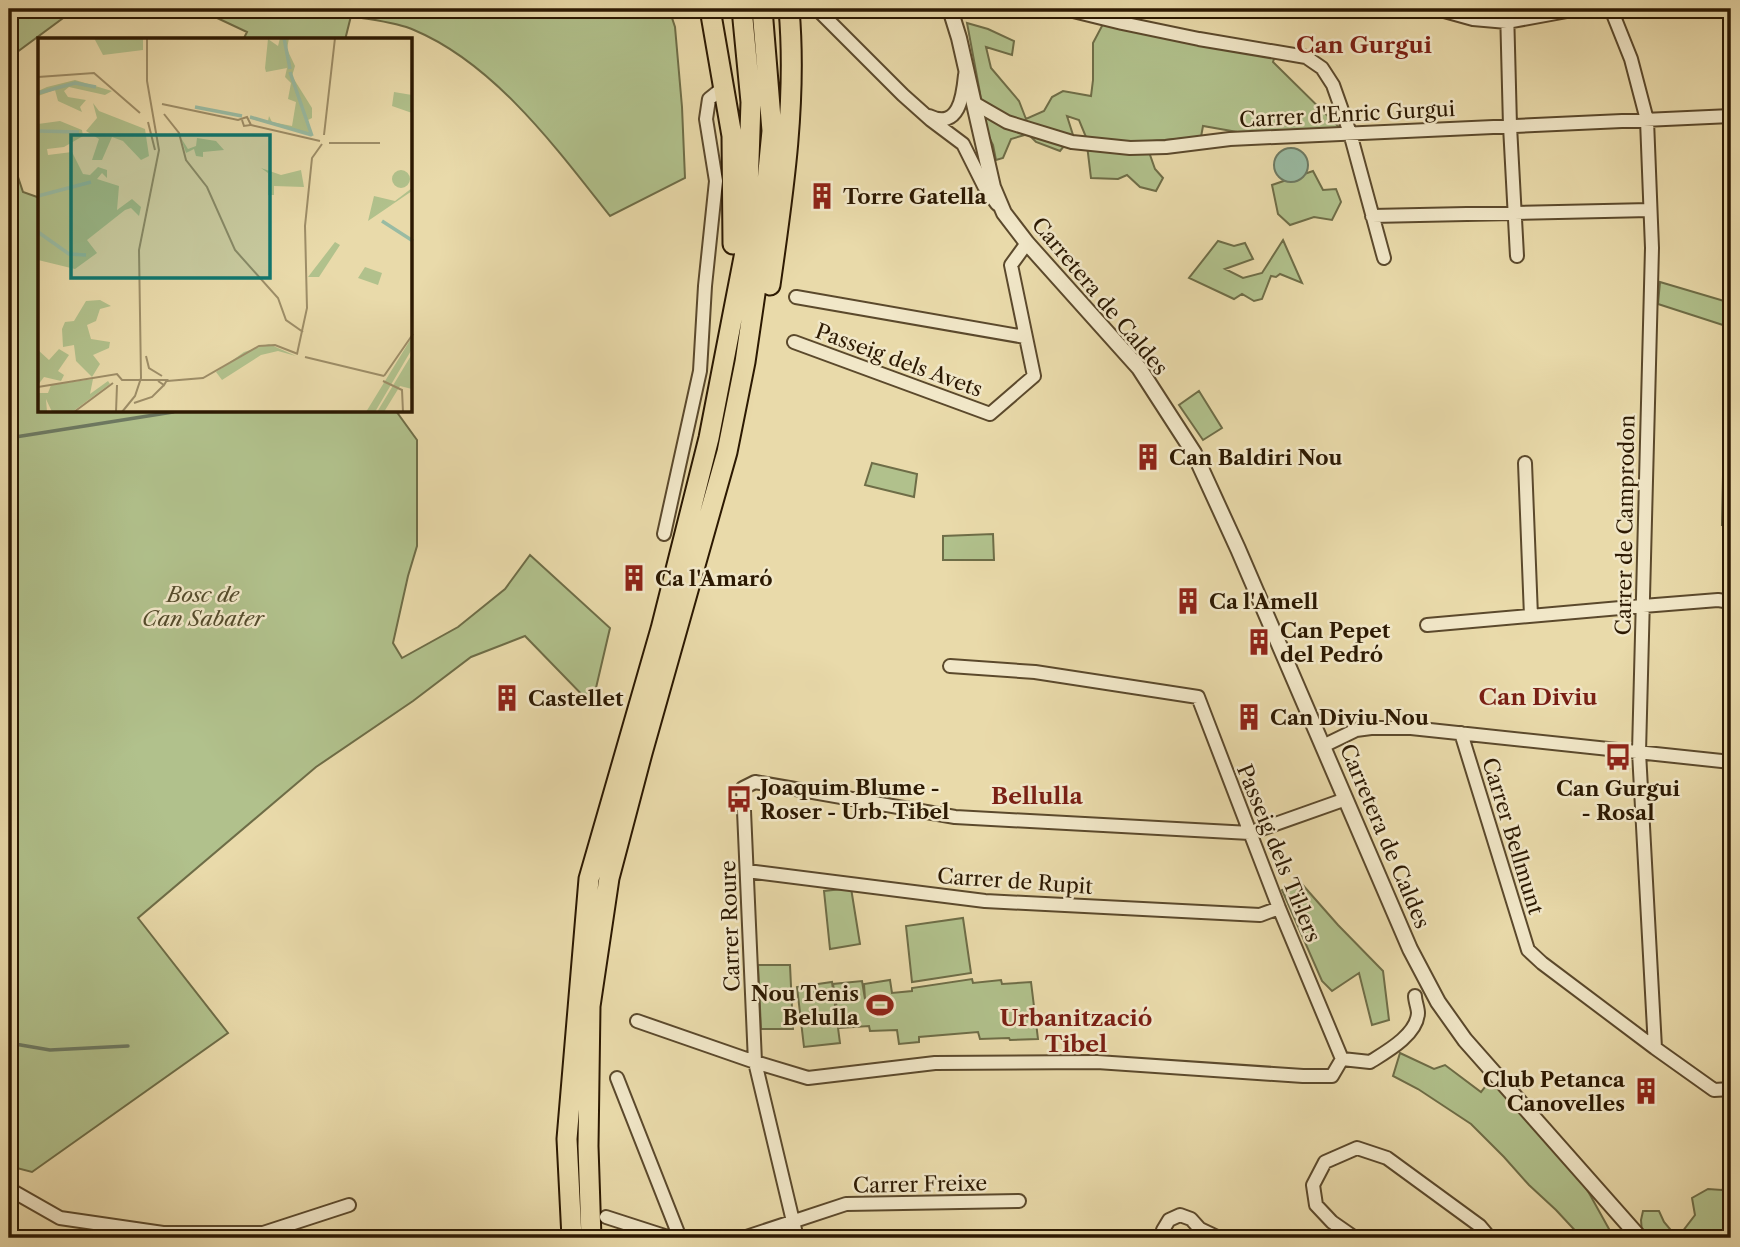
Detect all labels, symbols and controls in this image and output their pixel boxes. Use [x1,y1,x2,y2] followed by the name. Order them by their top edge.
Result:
[1296,31,1432,59] district label: Can Gurgui
[38,38,413,413] inset map
[1238,96,1456,132] street label: Carrer d'Enric Gurgui
[807,181,837,211] building icon: Torre Gatella
[843,184,988,209] place label: Torre Gatella
[1027,212,1173,380] street label: Carretera de Caldes
[812,318,986,402] street label: Passeig dels Avets
[1611,414,1639,636] street label: Carrer de Camprodon
[1133,442,1163,472] building icon: Can Baldiri Nou
[1169,445,1342,470] place label: Can Baldiri Nou
[619,563,649,593] building icon: Ca l'Amaró
[655,566,773,591] place label: Ca l'Amaró
[142,582,265,631] park label: Bosc de Can Sabater
[1173,586,1203,616] building icon: Ca l'Amell
[1209,589,1318,614] place label: Ca l'Amell
[1280,618,1391,667] place label: Can Pepet del Pedró
[1244,627,1274,657] building icon: Can Pepet del Pedró
[492,683,522,713] building icon: Castellet
[1479,683,1597,711] district label: Can Diviu
[528,686,624,711] place label: Castellet
[1234,702,1264,732] building icon: Can Diviu Nou
[1270,705,1429,730] place label: Can Diviu Nou
[1335,740,1435,932] street label: Carretera de Caldes
[1603,742,1633,772] bus stop icon: Can Gurgui - Rosal
[1477,755,1549,918] street label: Carrer Bellmunt
[1232,760,1326,946] street label: Passeig dels Til·lers
[756,775,949,824] place label: Joaquim Blume - Roser - Urb. Tibel
[1556,776,1681,825] place label: Can Gurgui - Rosal
[991,782,1084,810] district label: Bellulla
[724,784,754,814] bus stop icon: Joaquim Blume - Roser - Urb. Tibel
[715,860,745,992] street label: Carrer Roure
[936,863,1094,899] street label: Carrer de Rupit
[751,981,860,1030] place label: Nou Tenis Belulla
[865,990,895,1020] sports icon: Nou Tenis Belulla
[1000,1004,1152,1058] district label: Urbanització Tibel
[1483,1067,1626,1116] place label: Club Petanca Canovelles
[1631,1076,1661,1106] building icon: Club Petanca Canovelles
[853,1170,987,1198] street label: Carrer Freixe

